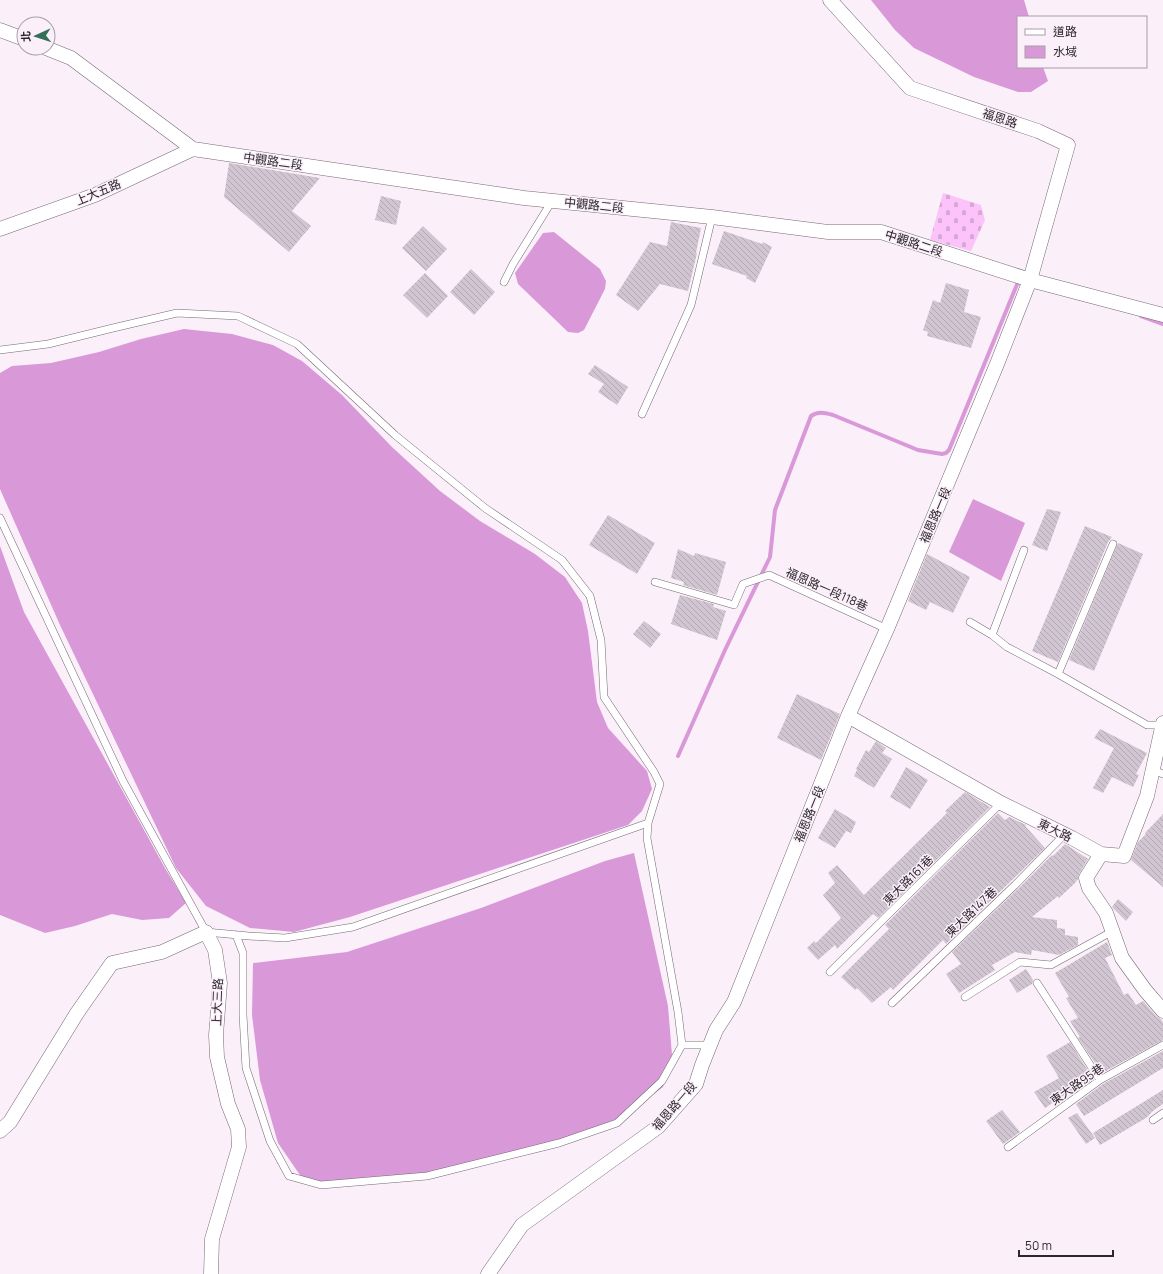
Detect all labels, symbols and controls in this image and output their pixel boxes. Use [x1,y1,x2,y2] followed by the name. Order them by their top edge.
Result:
[16,16,56,56] north arrow
[1017,16,1147,68] legend
[1053,23,1077,40] text: 道路
[18,31,33,42] text: 北
[1053,43,1077,60] text: 水域
[980,104,1020,132] street label: 福恩路
[242,148,304,174] street label: 中觀路二段
[73,175,123,209] street label: 上大五路
[563,193,625,217] street label: 中觀路二段
[883,226,945,260] street label: 中觀路二段
[915,484,955,546] street label: 福恩路一段
[783,563,871,615] street label: 福恩路一段118巷
[790,783,828,845] street label: 福恩路一段
[1035,814,1075,846] street label: 東大路
[879,851,937,909] street label: 東大路161巷
[941,883,1001,941] street label: 東大路147巷
[208,978,226,1026] street label: 上大三路
[1047,1059,1107,1109] street label: 東大路95巷
[648,1078,700,1134] street label: 福恩路一段
[1019,1232,1113,1258] scale bar
[1025,1237,1052,1254] text: 50 m

